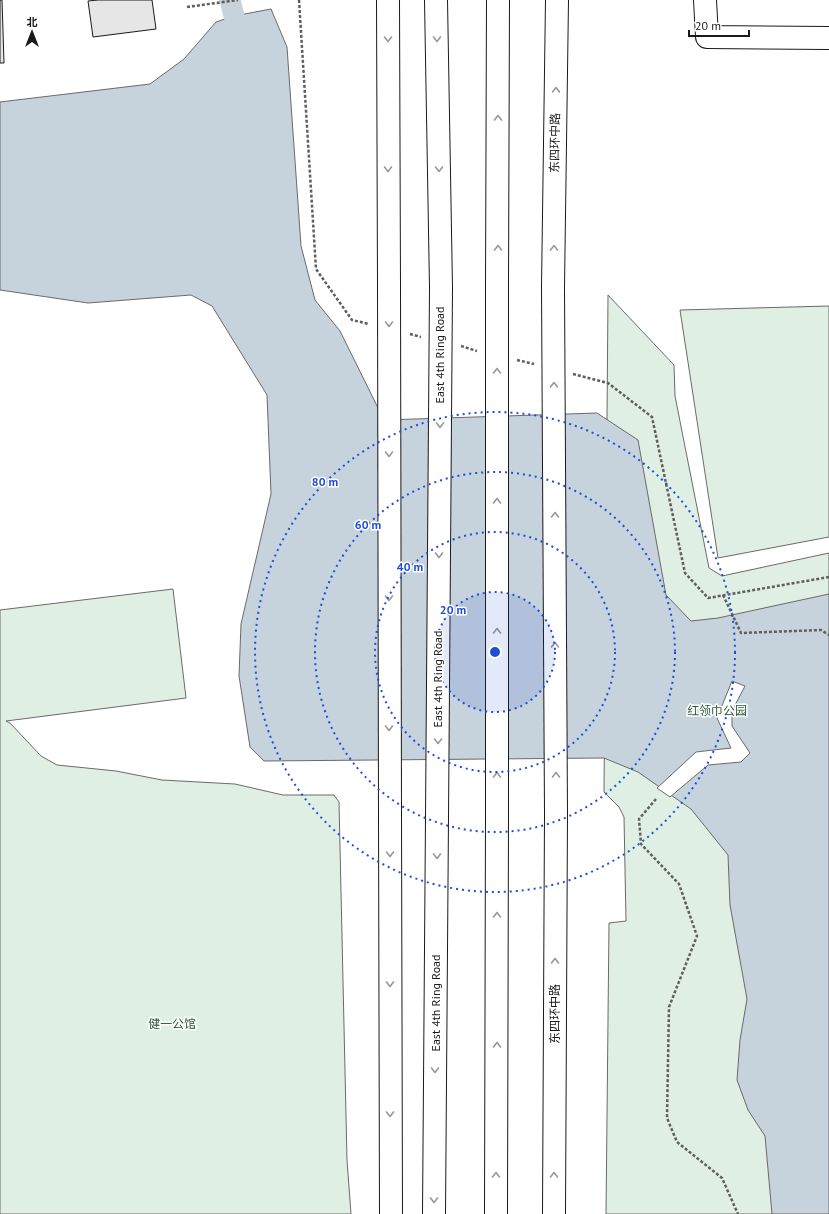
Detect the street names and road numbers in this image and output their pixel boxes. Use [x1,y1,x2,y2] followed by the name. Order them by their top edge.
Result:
[546,113,563,173] street label: 东四环中路
[432,306,447,404] street label: East 4th Ring Road
[430,630,445,728] street label: East 4th Ring Road
[428,954,443,1052] street label: East 4th Ring Road
[547,984,562,1044] street label: 东四环中路

